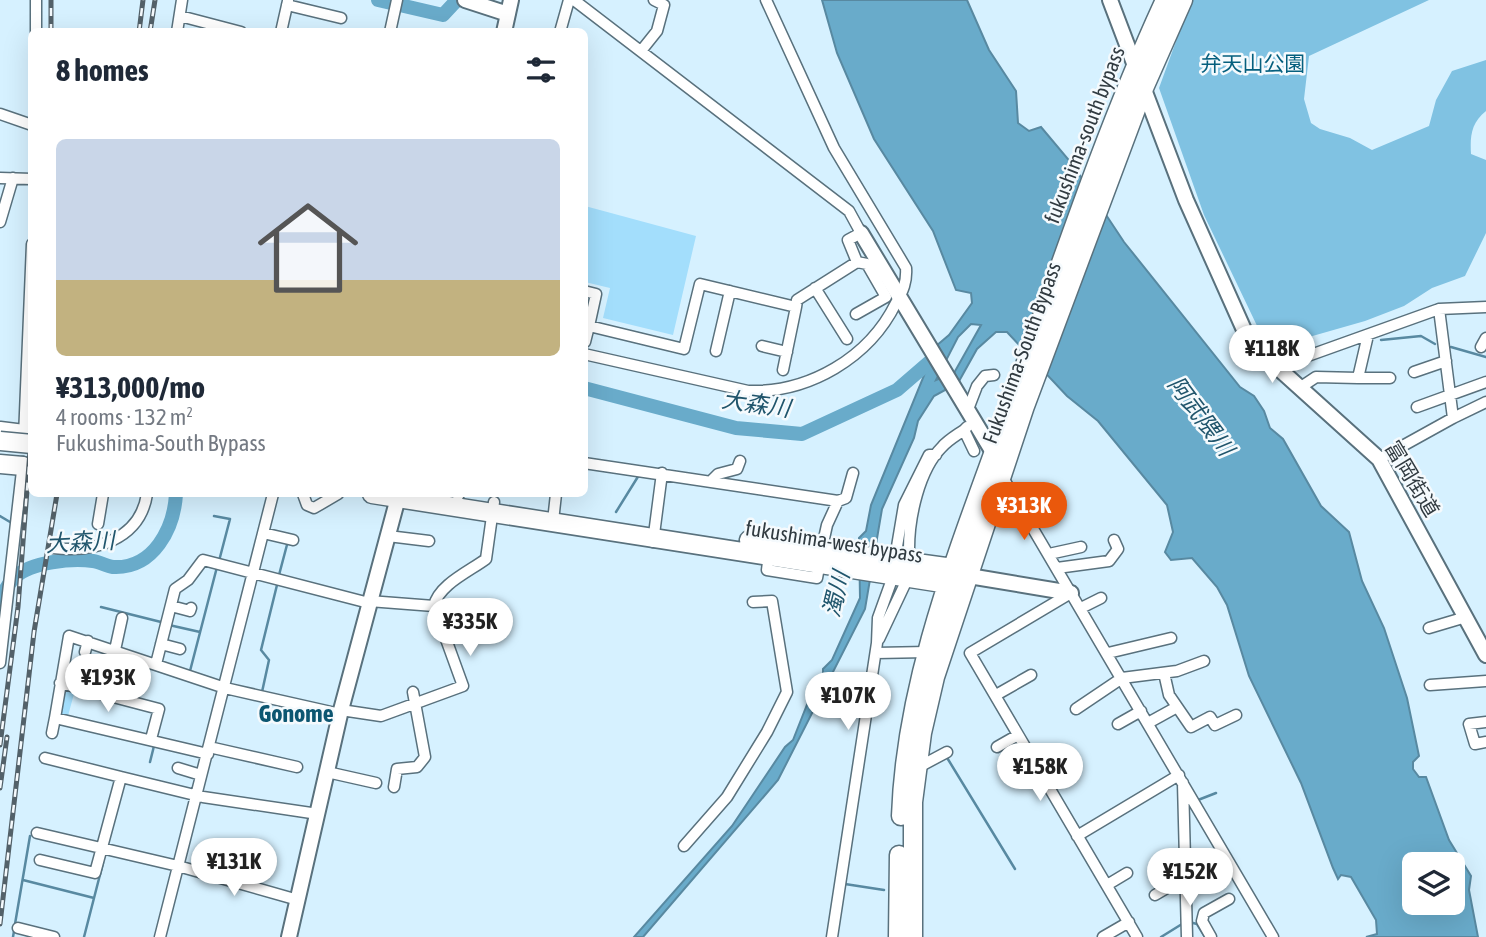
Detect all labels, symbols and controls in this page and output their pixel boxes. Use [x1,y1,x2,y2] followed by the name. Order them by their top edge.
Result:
[1039,43,1129,226] street label: fukushima-south bypass
[522,51,560,89] icon: filters
[1201,51,1306,75] park label: 弁天山公園
[56,53,149,87] text: 8 homes
[245,185,371,311] icon: home
[977,259,1065,447] street label: Fukushima-South Bypass
[1223,326,1321,385] pin: ¥118K
[1245,335,1299,361] text: ¥118K
[56,370,205,404] text: ¥313,000/mo
[1163,371,1241,463] water label: 阿武隈川
[720,386,795,422] water label: 大森川
[56,404,193,430] text: 4 rooms · 132 m²
[56,430,266,456] text: Fukushima-South Bypass
[1381,436,1445,521] street label: 富岡街道
[975,482,1073,542] pin: ¥313K
[997,492,1051,518] text: ¥313K
[744,515,924,567] street label: fukushima-west bypass
[45,527,118,557] water label: 大森川
[818,566,855,619] water label: 濁川
[421,598,519,658] pin: ¥335K
[443,608,497,634] text: ¥335K
[59,654,157,714] pin: ¥193K
[81,664,135,690] text: ¥193K
[799,672,897,732] pin: ¥107K
[821,682,875,708] text: ¥107K
[258,700,334,727] district label: Gonome
[991,744,1089,803] pin: ¥158K
[1013,753,1067,779] text: ¥158K
[185,838,283,898] pin: ¥131K
[207,848,261,874] text: ¥131K
[1141,848,1239,908] pin: ¥152K
[1402,852,1465,915] map controls
[1402,852,1465,915] button: layers
[1163,858,1217,884] text: ¥152K

